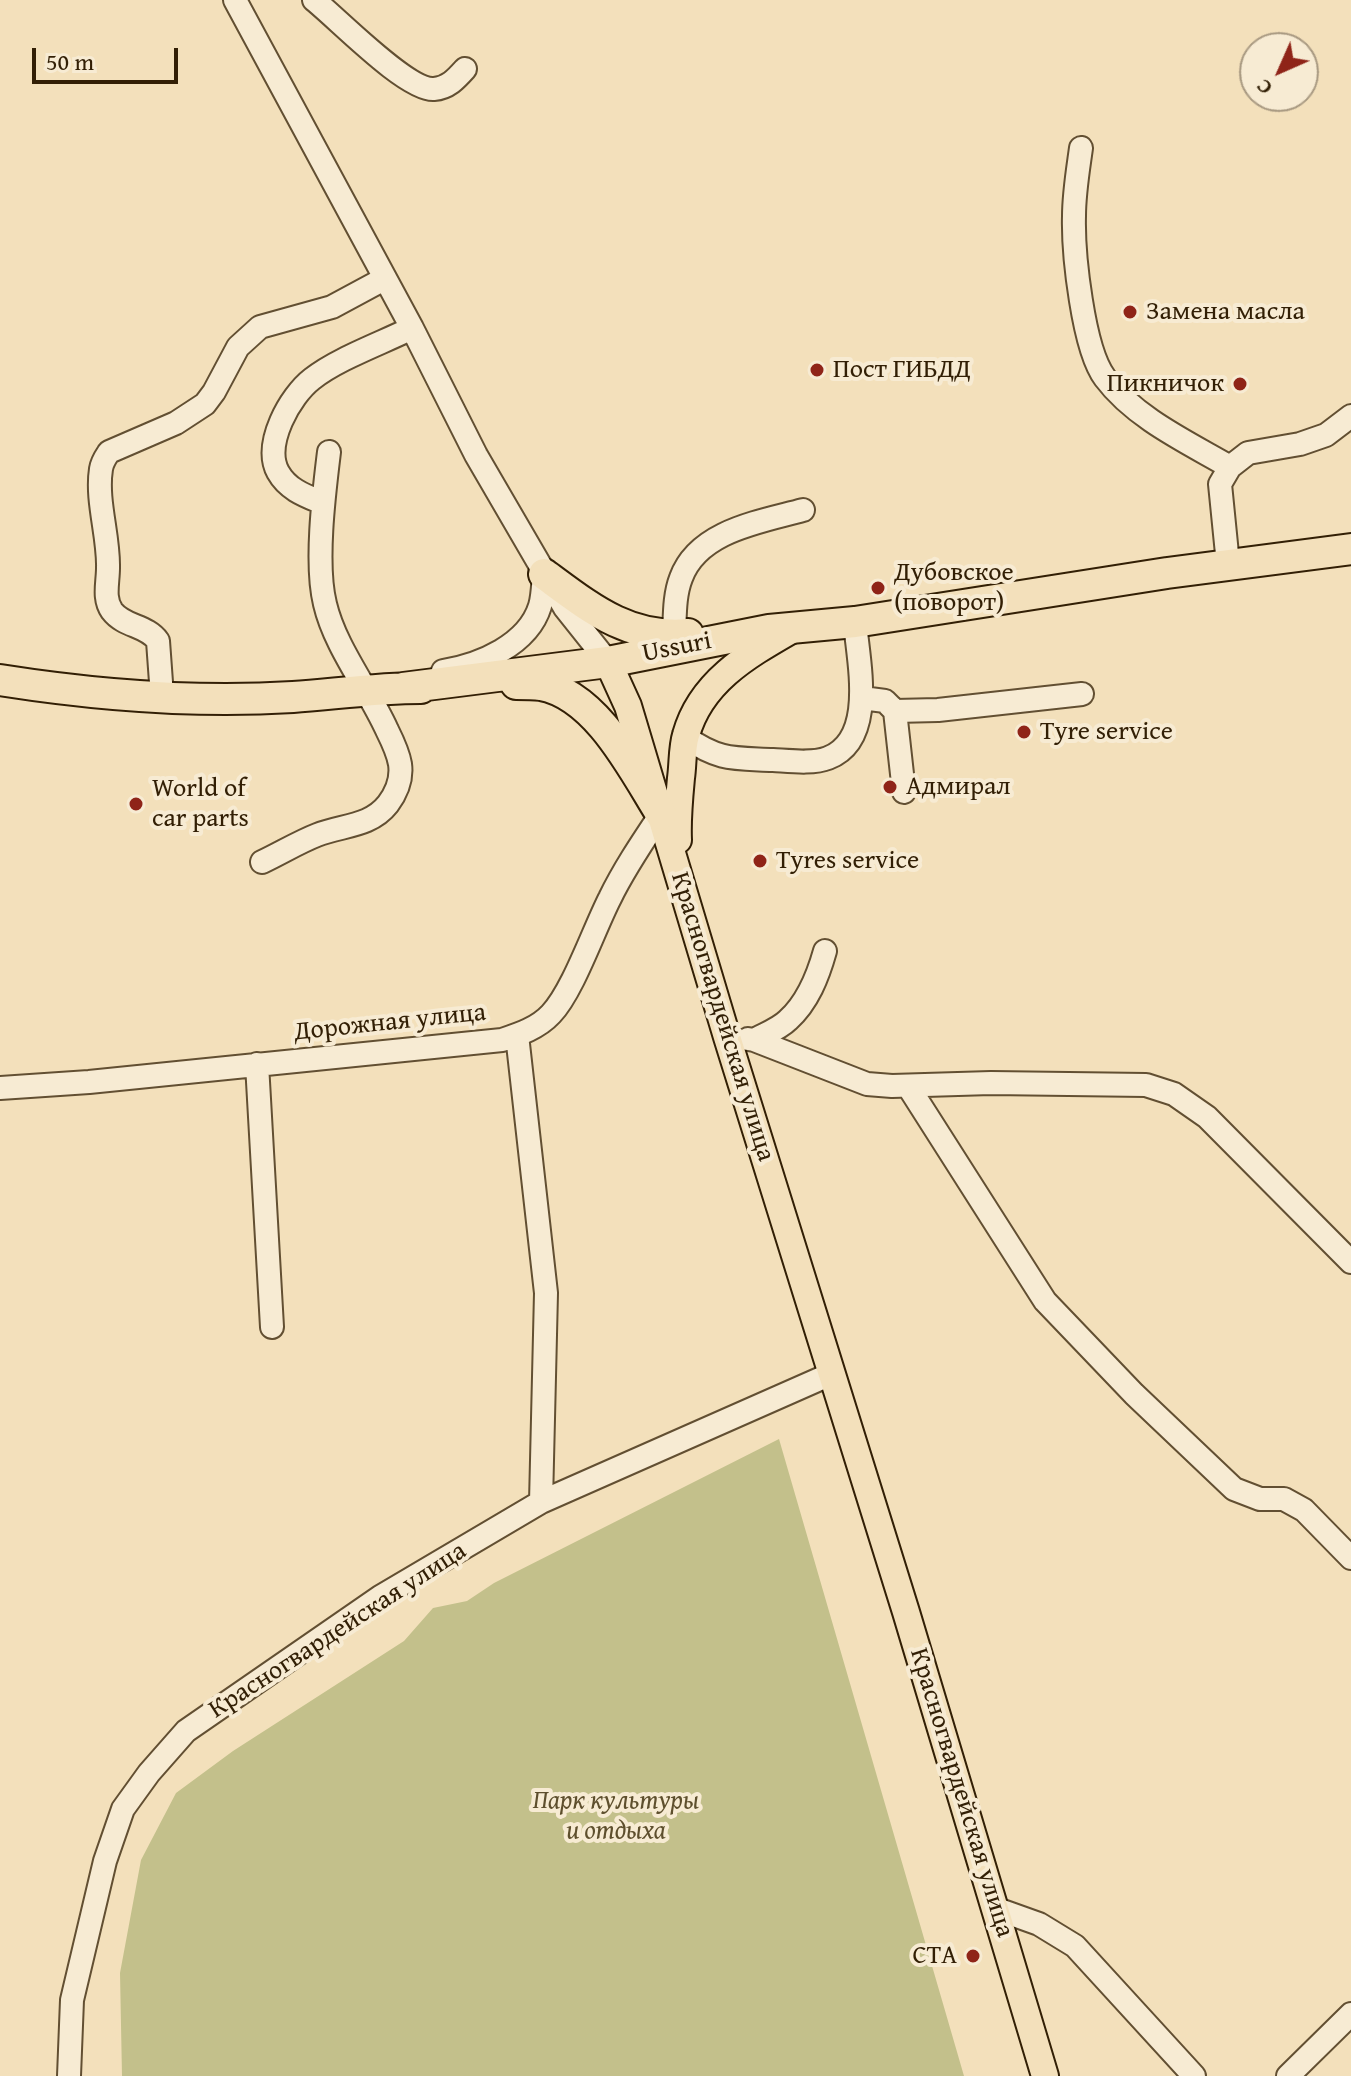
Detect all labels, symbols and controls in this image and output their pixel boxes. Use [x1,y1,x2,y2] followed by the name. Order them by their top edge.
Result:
[36,32,182,82] scale bar
[1239,32,1319,112] north arrow
[46,44,94,79] text: 50 m
[1248,72,1279,103] text: С
[1146,296,1305,328] place label: Замена масла
[1121,303,1139,321] marker: Замена масла
[833,354,971,386] place label: Пост ГИБДД
[808,361,826,379] marker: Пост ГИБДД
[1107,368,1224,400] place label: Пикничок
[1231,375,1249,393] marker: Пикничок
[894,557,1014,618] place label: Дубовское (поворот)
[869,579,887,597] marker: Дубовское (поворот)
[640,626,714,670] street label: Ussuri
[1040,716,1173,748] place label: Tyre service
[1015,723,1033,741] marker: Tyre service
[906,771,1011,803] place label: Адмирал
[152,773,249,834] place label: World of car parts
[881,778,899,796] marker: Адмирал
[127,795,145,813] marker: World of car parts
[776,845,919,877] place label: Tyres service
[751,852,769,870] marker: Tyres service
[663,869,781,1165] street label: Красногвардейская улица
[293,997,487,1049] street label: Дорожная улица
[203,1536,473,1726] street label: Красногвардейская улица
[902,1645,1020,1941] street label: Красногвардейская улица
[533,1785,699,1846] park label: Парк культуры и отдыха
[913,1940,957,1972] place label: СТА
[964,1947,982,1965] marker: СТА

